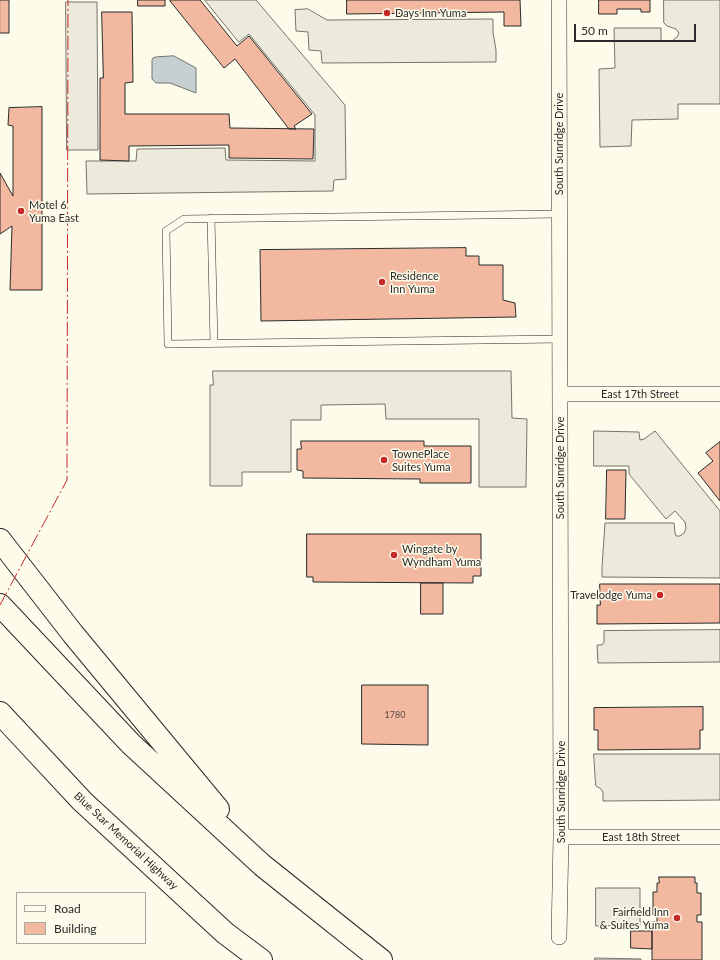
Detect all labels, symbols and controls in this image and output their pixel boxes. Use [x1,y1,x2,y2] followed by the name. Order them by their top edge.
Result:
[395,6,466,20] place label: Days Inn Yuma
[382,8,392,18] marker: Days Inn Yuma
[576,16,698,42] scale bar
[581,23,608,38] text: 50 m
[552,93,566,195] street label: South Sunridge Drive
[29,198,79,224] place label: Motel 6 Yuma East
[16,206,26,216] marker: Motel 6 Yuma East
[390,269,439,295] place label: Residence Inn Yuma
[377,277,387,287] marker: Residence Inn Yuma
[601,387,679,401] street label: East 17th Street
[553,417,567,519] street label: South Sunridge Drive
[392,447,451,473] place label: TownePlace Suites Yuma
[379,455,389,465] marker: TownePlace Suites Yuma
[402,542,481,568] place label: Wingate by Wyndham Yuma
[389,550,399,560] marker: Wingate by Wyndham Yuma
[570,588,652,602] place label: Travelodge Yuma
[655,590,665,600] marker: Travelodge Yuma
[385,710,405,720] house number: 1780
[554,741,568,843] street label: South Sunridge Drive
[71,789,181,893] street label: Blue Star Memorial Highway
[602,830,680,844] street label: East 18th Street
[16,892,146,944] legend
[54,901,81,916] text: Road
[600,905,669,931] place label: Fairfield Inn & Suites Yuma
[672,913,682,923] marker: Fairfield Inn & Suites Yuma
[54,921,97,936] text: Building

